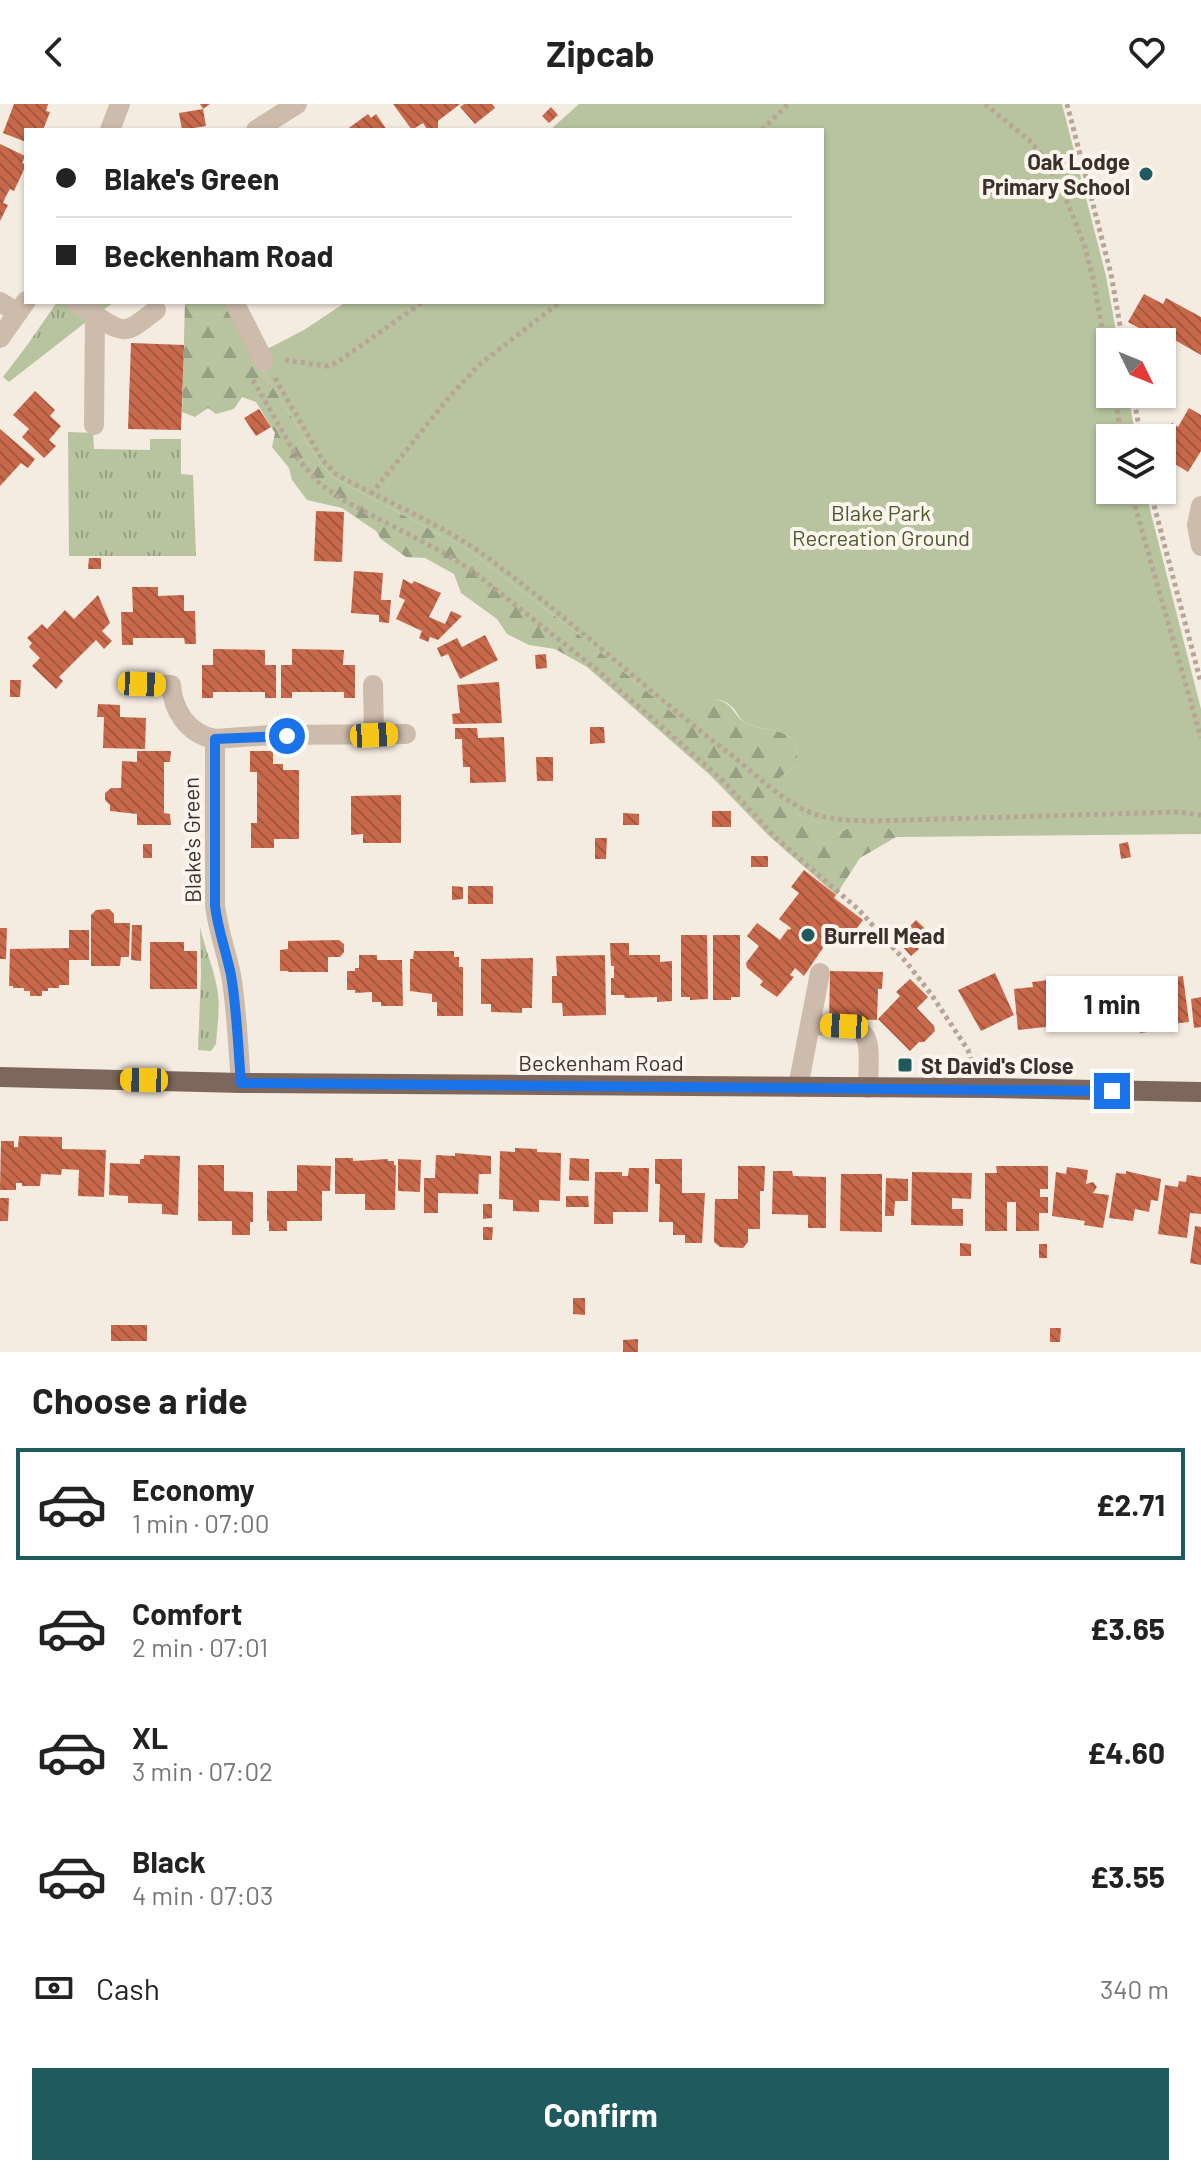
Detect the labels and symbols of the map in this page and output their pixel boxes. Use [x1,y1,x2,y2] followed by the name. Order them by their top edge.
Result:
[982,148,1130,199] place label: Oak Lodge Primary School
[1137,165,1155,183] marker: Oak Lodge Primary School
[1096,328,1176,408] north arrow
[792,499,970,550] park label: Blake Park Recreation Ground
[118,671,166,697] car
[269,718,305,754] route start
[349,722,399,748] car
[177,777,205,903] street label: Blake's Green
[824,922,945,948] place label: Burrell Mead
[799,926,817,944] marker: Burrell Mead
[1046,975,1178,1031] callout: 1 min
[819,1013,869,1039] car
[518,1049,684,1075] street label: Beckenham Road
[921,1052,1074,1078] place label: St David's Close
[896,1056,914,1074] marker: St David's Close
[120,1068,168,1092] car
[1094,1073,1130,1109] route end

